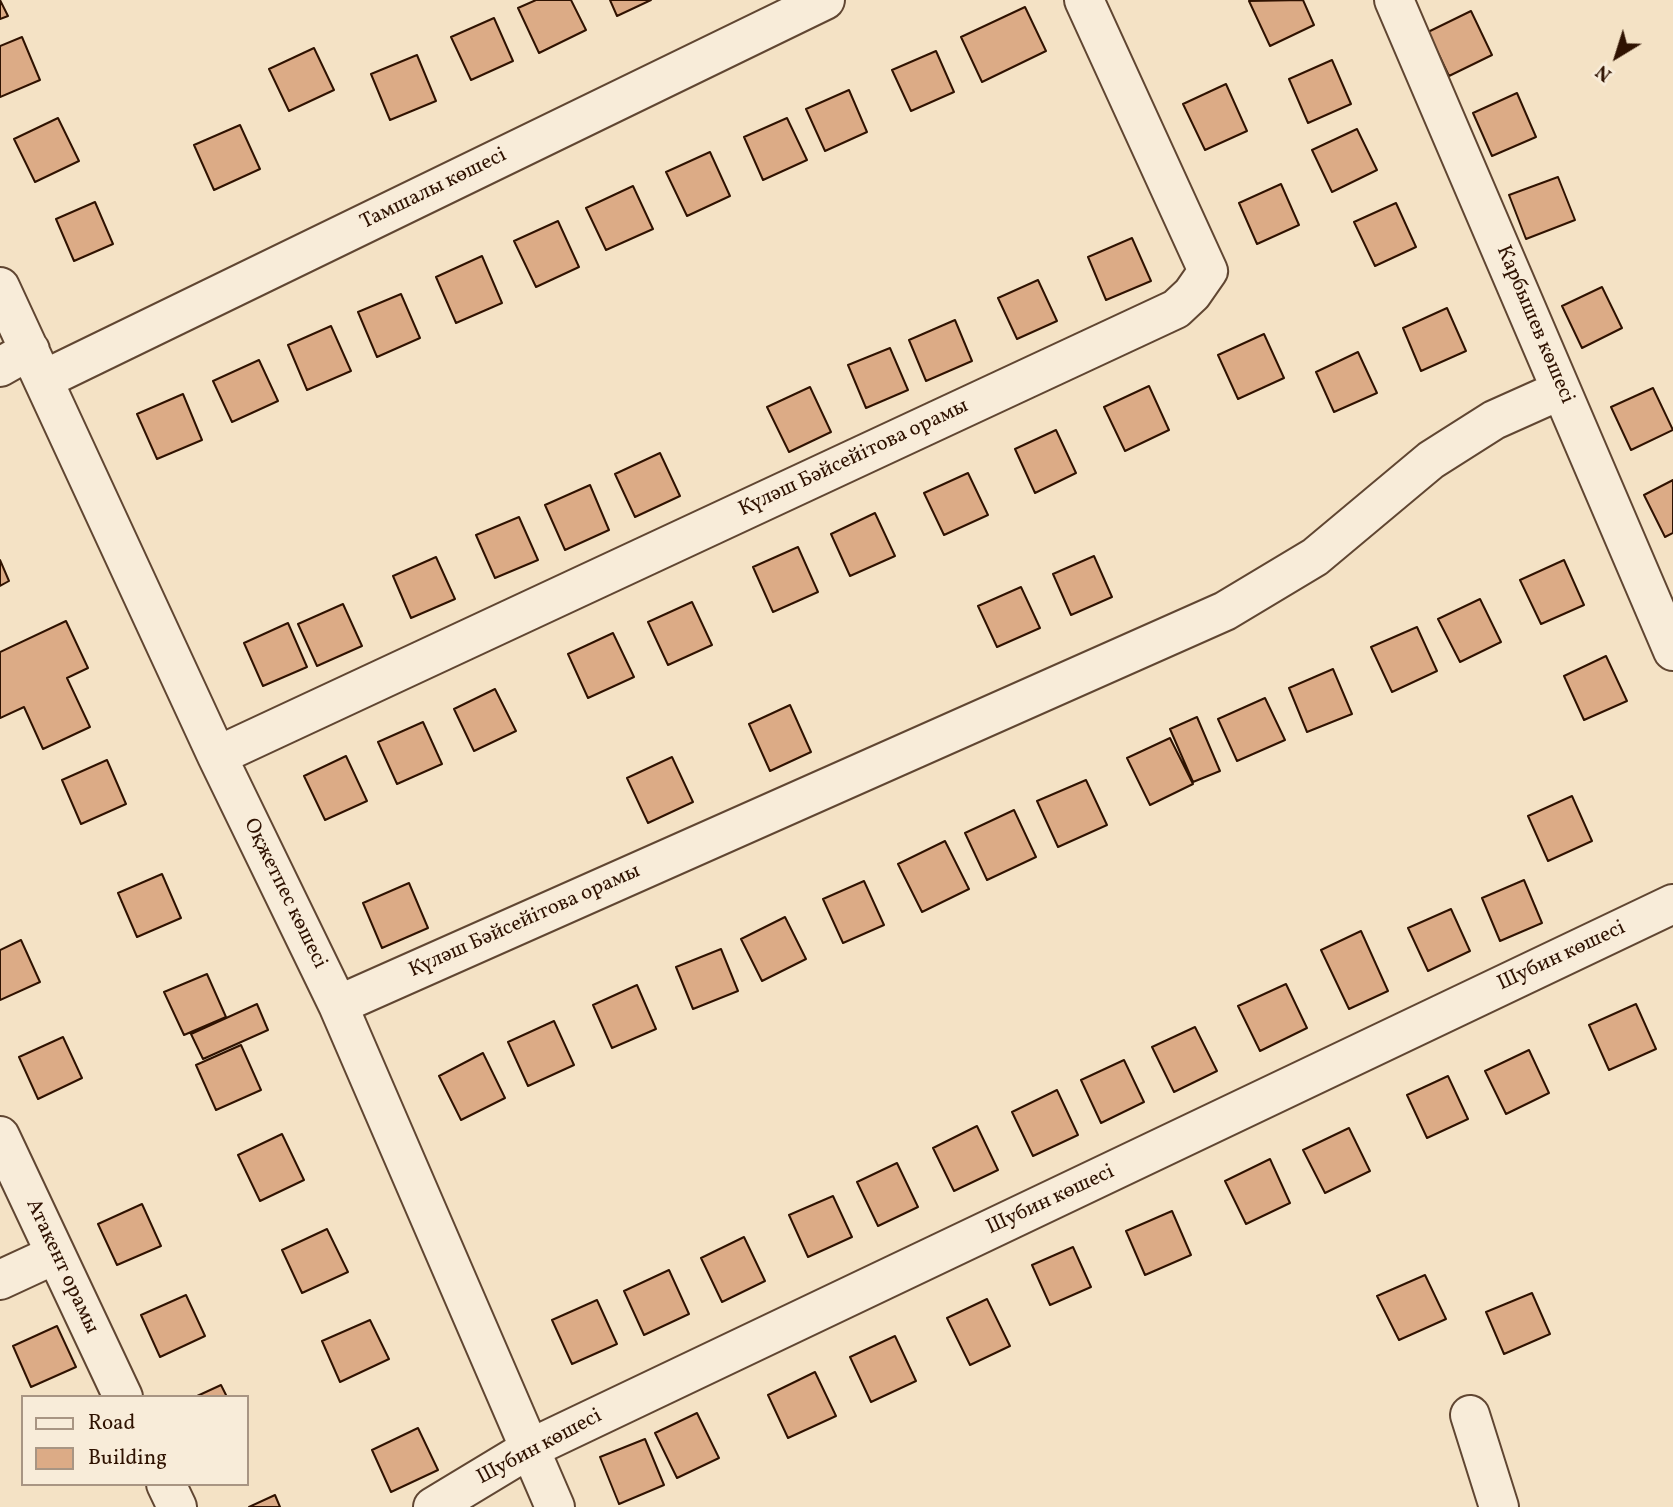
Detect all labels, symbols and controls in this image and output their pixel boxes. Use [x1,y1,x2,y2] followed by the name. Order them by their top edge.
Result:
[1582,21,1652,91] north arrow
[1591,58,1618,87] text: N
[357,144,511,236] street label: Тамшалы көшесі
[1489,242,1579,408] street label: Карбышев көшесі
[735,395,973,523] street label: Күләш Бәйсейітова орамы
[237,815,331,973] street label: Оқжетпес көшесі
[405,860,645,984] street label: Күләш Бәйсейітова орамы
[1494,916,1630,998] street label: Шубин көшесі
[983,1160,1119,1242] street label: Шубин көшесі
[19,1196,103,1338] street label: Атакент орамы
[21,1395,248,1486] legend
[473,1404,607,1492] street label: Шубин көшесі
[88,1409,135,1438] text: Road
[88,1444,167,1473] text: Building

